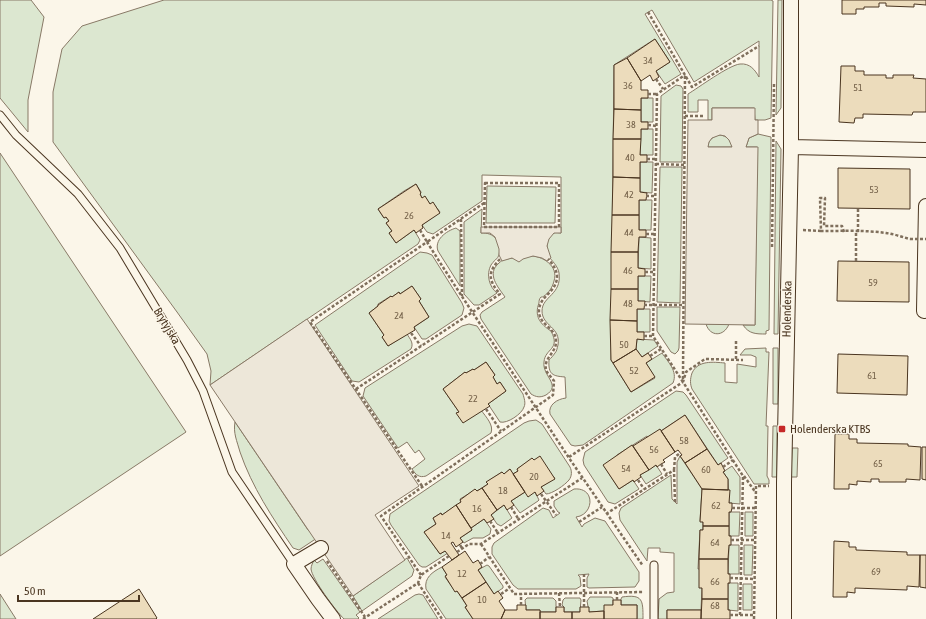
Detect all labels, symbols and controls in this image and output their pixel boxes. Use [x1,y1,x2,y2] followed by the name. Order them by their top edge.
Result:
[643,55,653,66] house number: 34
[623,80,633,91] house number: 36
[853,82,863,93] house number: 51
[626,119,636,130] house number: 38
[625,152,635,163] house number: 40
[869,184,879,195] house number: 53
[624,189,634,200] house number: 42
[404,210,414,221] house number: 26
[624,227,634,238] house number: 44
[623,265,633,276] house number: 46
[868,277,878,288] house number: 59
[780,281,794,337] street label: Holenderska
[623,298,633,309] house number: 48
[151,305,183,347] street label: Brytyjska
[394,310,404,321] house number: 24
[619,339,629,350] house number: 50
[629,365,639,376] house number: 52
[867,370,877,381] house number: 61
[468,393,478,404] house number: 22
[790,422,870,436] place label: Holenderska KTBS
[777,424,787,434] marker: Holenderska KTBS
[679,435,689,446] house number: 58
[649,444,659,455] house number: 56
[873,458,883,469] house number: 65
[621,463,631,474] house number: 54
[701,464,711,475] house number: 60
[529,471,539,482] house number: 20
[498,485,508,496] house number: 18
[711,500,721,511] house number: 62
[472,503,482,514] house number: 16
[441,530,451,541] house number: 14
[710,537,720,548] house number: 64
[871,566,881,577] house number: 69
[457,568,467,579] house number: 12
[710,576,720,587] house number: 66
[18,577,139,603] scale bar
[24,584,46,598] text: 50 m
[477,594,487,605] house number: 10
[710,600,720,611] house number: 68

